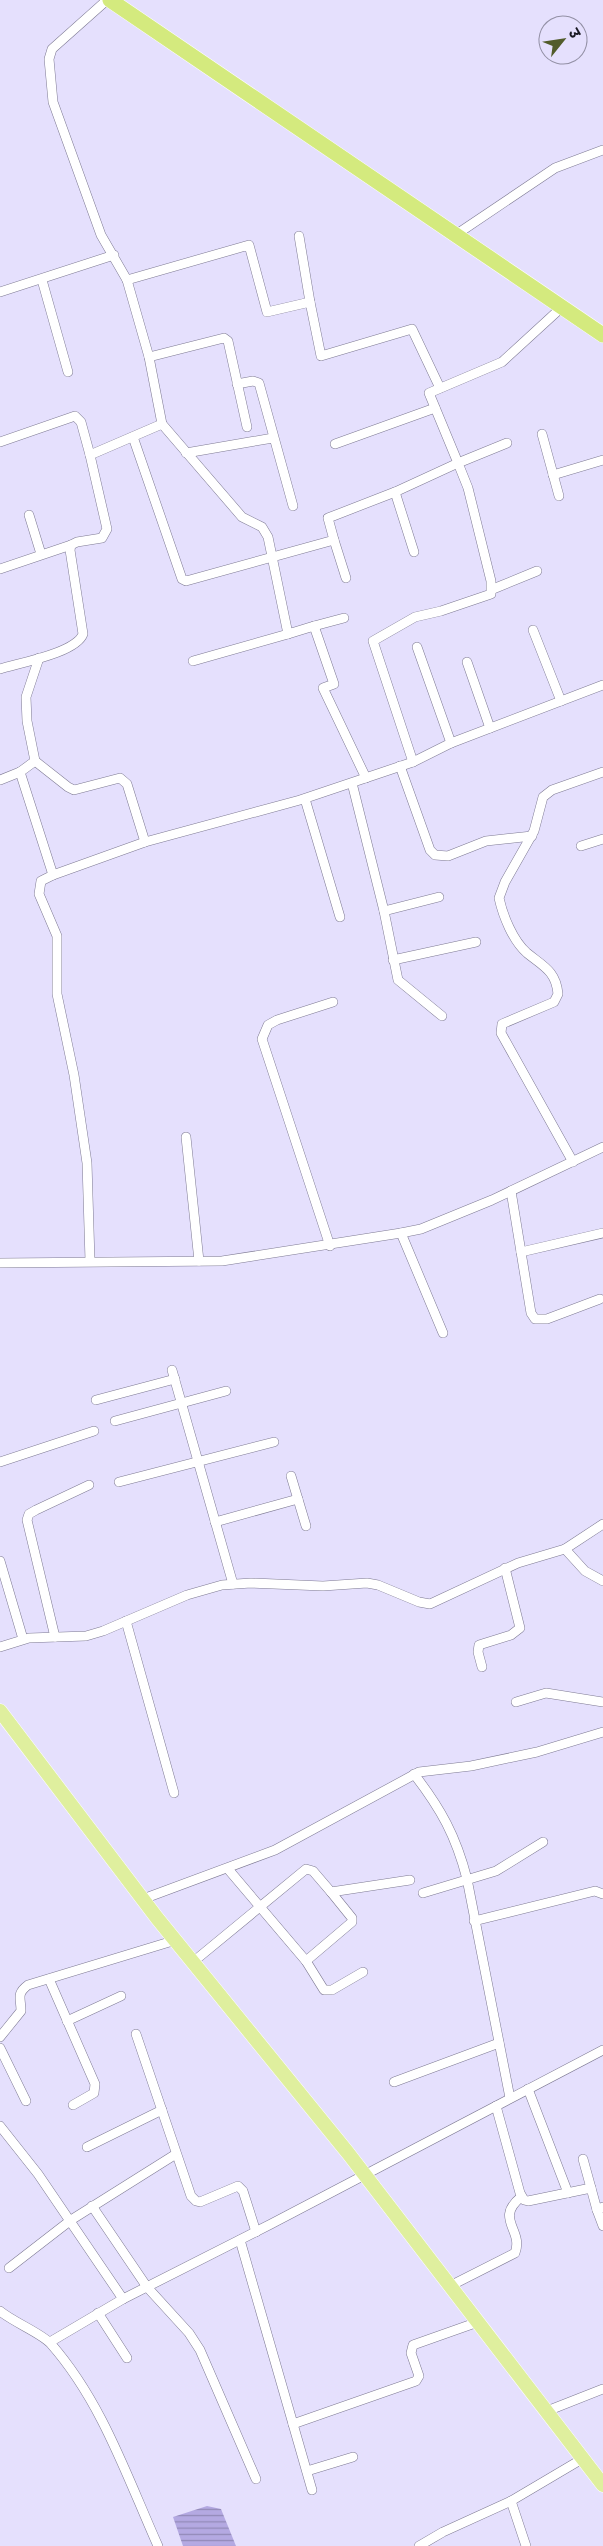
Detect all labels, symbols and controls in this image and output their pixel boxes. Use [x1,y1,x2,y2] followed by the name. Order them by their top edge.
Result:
[538,15,588,65] north arrow
[563,24,585,43] text: उ

